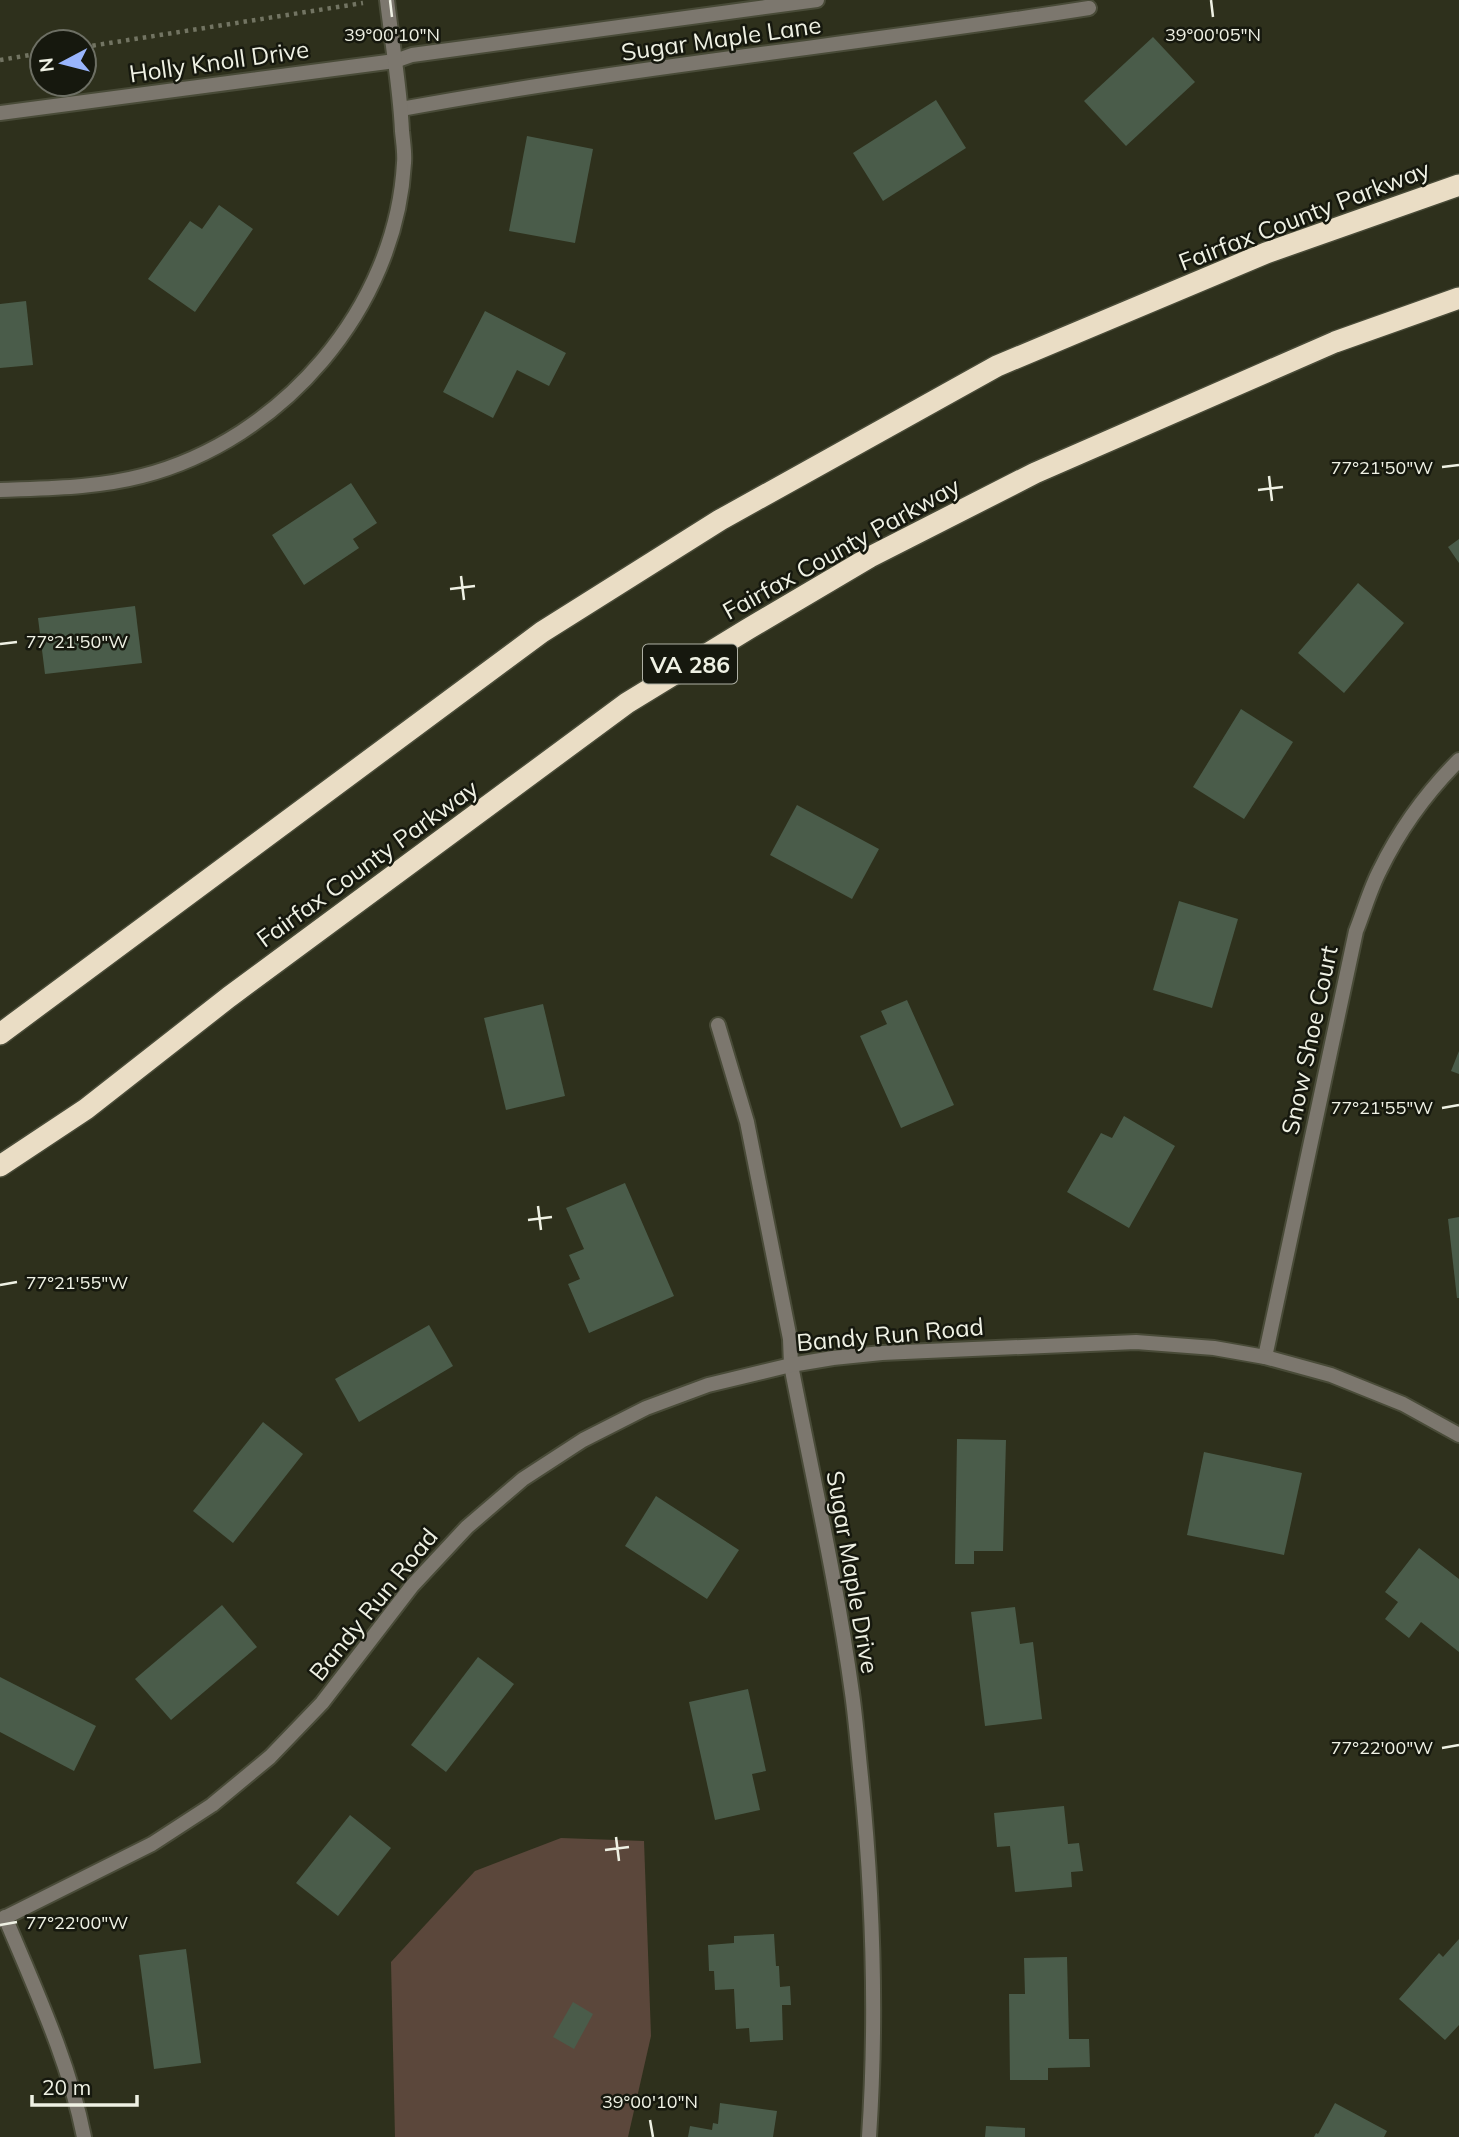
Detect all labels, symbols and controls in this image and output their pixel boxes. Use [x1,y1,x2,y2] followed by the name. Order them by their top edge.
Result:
[619,9,823,67] street label: Sugar Maple Lane
[344,23,440,46] text: 39°00'10"N
[1165,23,1261,46] text: 39°00'05"N
[28,28,98,98] north arrow
[127,34,311,88] street label: Holly Knoll Drive
[33,56,59,74] text: N
[1174,153,1434,277] street label: Fairfax County Parkway
[1331,456,1433,479] text: 77°21'50"W
[717,470,965,626] street label: Fairfax County Parkway
[26,630,128,653] text: 77°21'50"W
[643,644,737,684] road number: VA 286
[250,772,484,953] street label: Fairfax County Parkway
[1274,943,1344,1137] street label: Snow Shoe Court
[1331,1096,1433,1119] text: 77°21'55"W
[26,1271,128,1294] text: 77°21'55"W
[795,1311,985,1357] street label: Bandy Run Road
[820,1468,886,1676] street label: Sugar Maple Drive
[302,1522,444,1686] street label: Bandy Run Road
[1331,1736,1433,1759] text: 77°22'00"W
[26,1911,128,1934] text: 77°22'00"W
[32,2064,136,2108] scale bar
[42,2074,91,2100] text: 20 m
[602,2090,698,2113] text: 39°00'10"N

